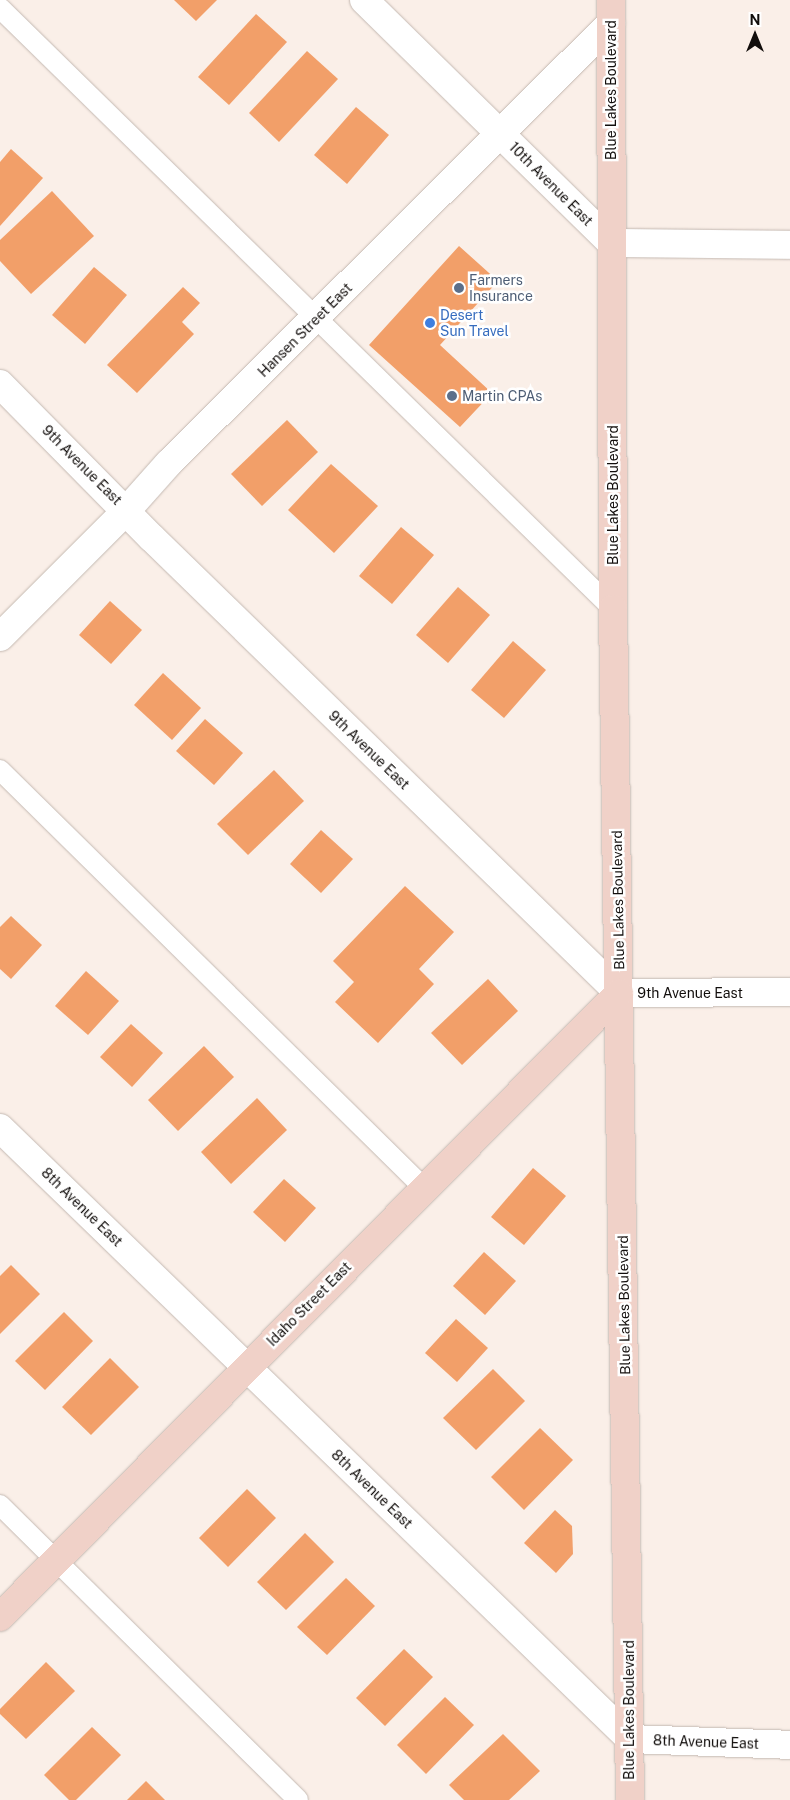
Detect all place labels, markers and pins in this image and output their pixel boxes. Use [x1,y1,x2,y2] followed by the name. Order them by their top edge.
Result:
[469,272,533,304] place label: Farmers Insurance
[453,282,465,294] marker: Farmers Insurance
[440,307,509,340] place label: Desert Sun Travel
[424,317,436,329] marker: Desert Sun Travel
[462,388,542,404] place label: Martin CPAs
[446,390,458,402] marker: Martin CPAs

